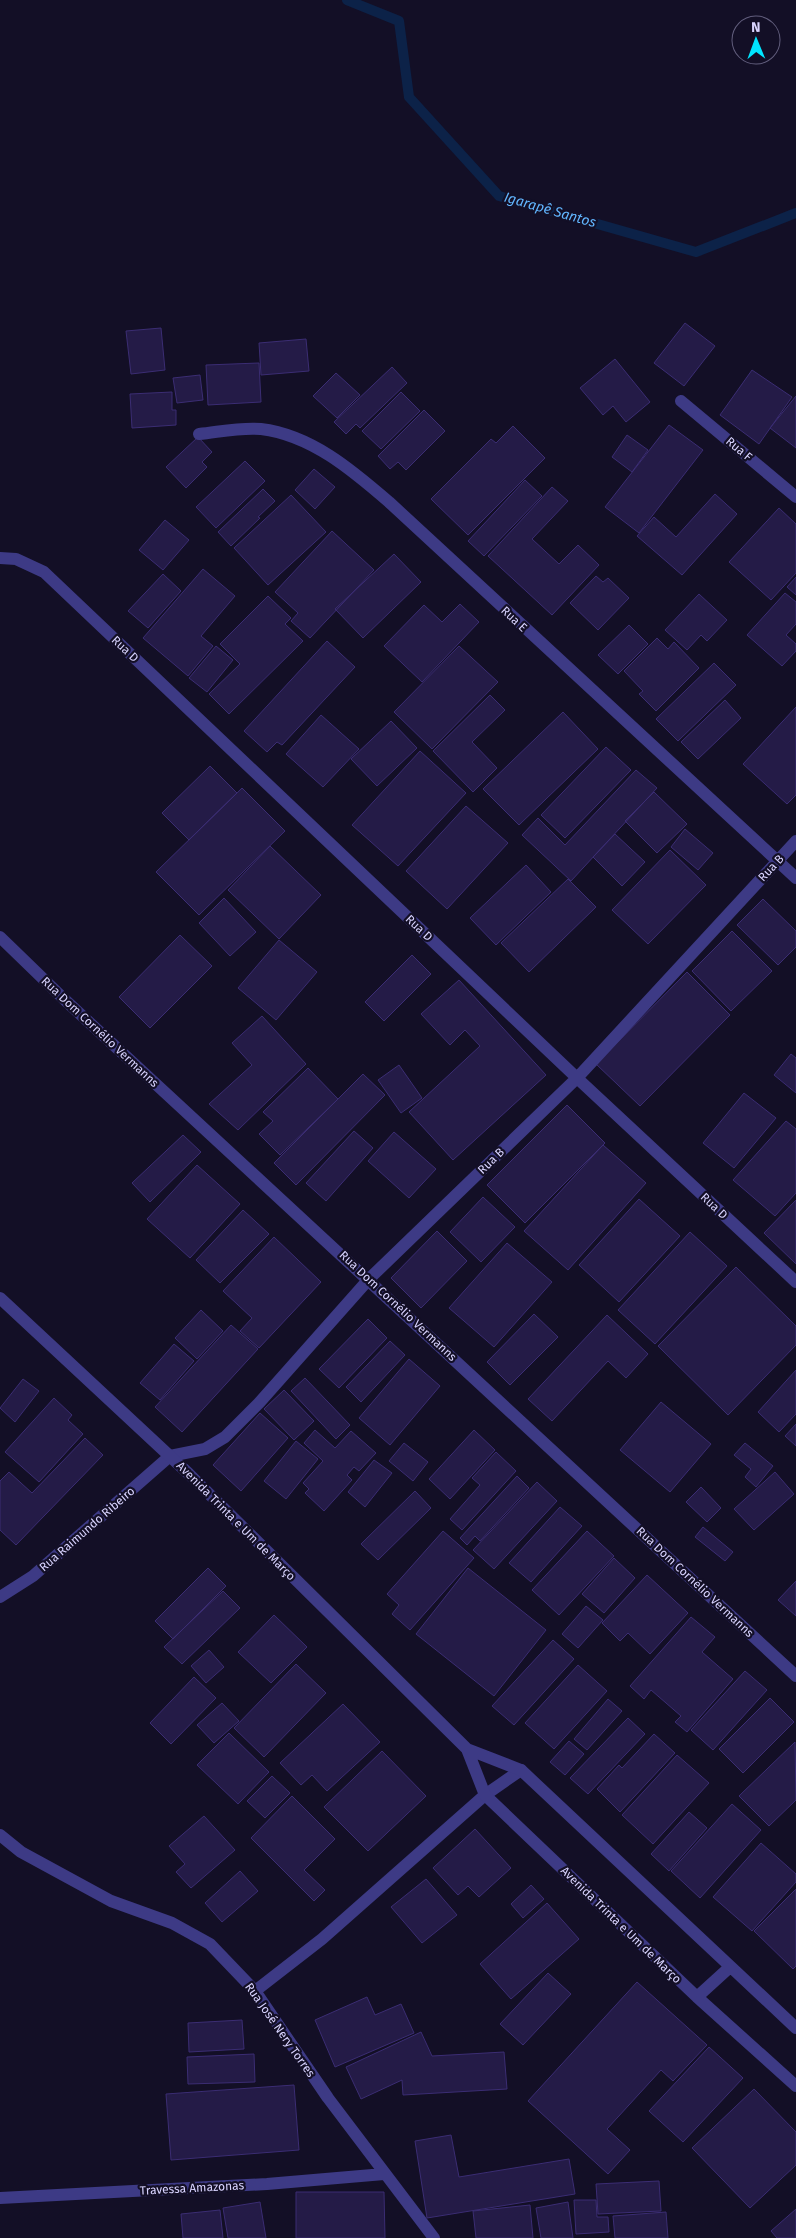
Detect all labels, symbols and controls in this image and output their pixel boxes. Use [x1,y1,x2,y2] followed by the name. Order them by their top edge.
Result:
[731,15,781,65] north arrow
[751,19,761,36] text: N
[502,189,598,231] water label: Igarapê Santos
[723,434,755,464] street label: Rua F
[498,604,530,634] street label: Rua E
[109,633,142,665] street label: Rua D
[755,852,787,884] street label: Rua B
[403,912,436,944] street label: Rua D
[39,974,162,1090] street label: Rua Dom Cornélio Vermanns
[475,1145,507,1177] street label: Rua B
[698,1190,731,1222] street label: Rua D
[337,1248,460,1364] street label: Rua Dom Cornélio Vermanns
[174,1459,298,1583] street label: Avenida Trinta e Um de Março
[37,1484,137,1574] street label: Rua Raimundo Ribeiro
[634,1524,757,1640] street label: Rua Dom Cornélio Vermanns
[558,1864,684,1986] street label: Avenida Trinta e Um de Março
[242,1980,318,2080] street label: Rua José Nery Torres
[140,2178,245,2198] street label: Travessa Amazonas

